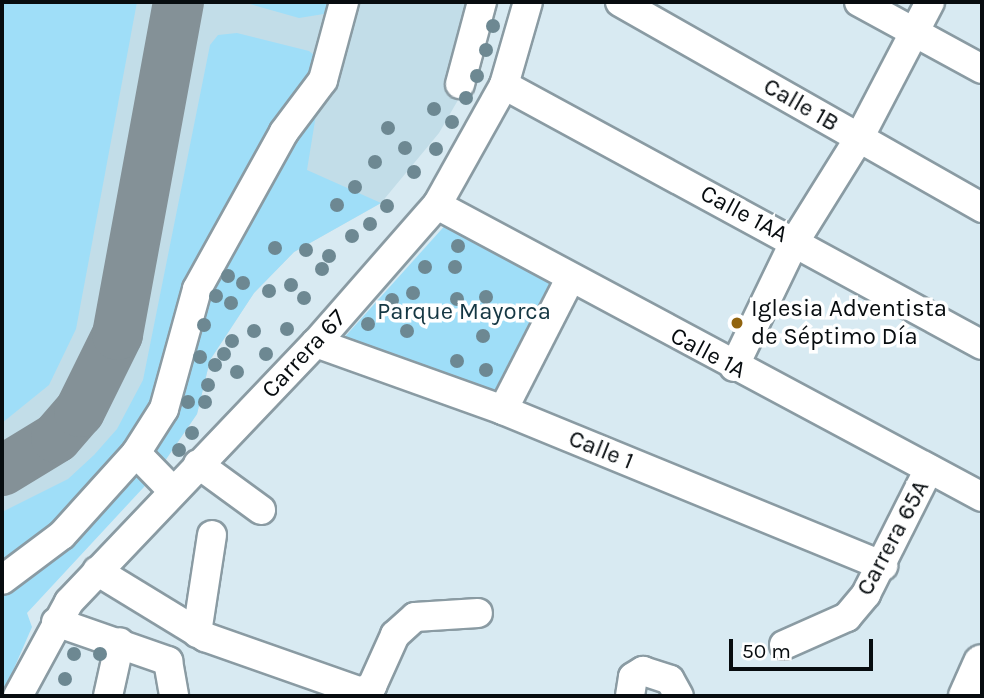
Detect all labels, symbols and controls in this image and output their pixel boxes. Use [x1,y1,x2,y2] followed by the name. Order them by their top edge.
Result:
[758,72,844,138] street label: Calle 1B
[695,179,793,249] street label: Calle 1AA
[751,295,947,351] place label: Iglesia Adventista de Séptimo Día
[377,298,551,326] park label: Parque Mayorca
[256,304,352,404] street label: Carrera 67
[729,315,745,331] marker: Iglesia Adventista de Séptimo Día
[665,321,751,385] street label: Calle 1A
[564,424,638,476] street label: Calle 1
[851,475,935,601] street label: Carrera 65A
[732,624,876,668] scale bar
[742,639,791,663] text: 50 m

